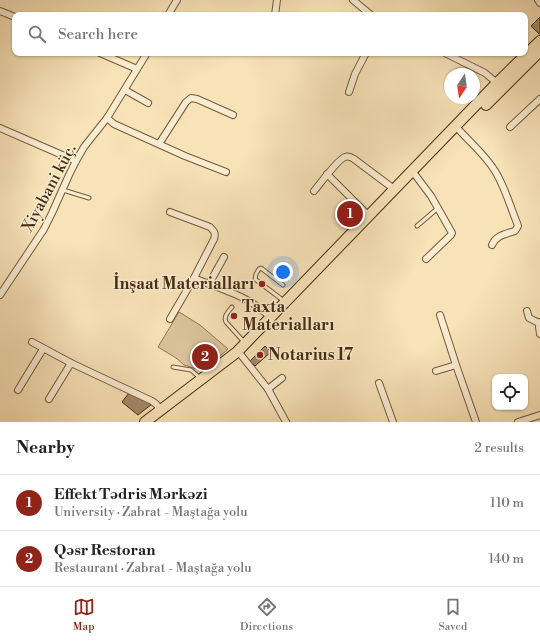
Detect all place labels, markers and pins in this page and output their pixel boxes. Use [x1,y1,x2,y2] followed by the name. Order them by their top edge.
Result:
[337,199,363,229] pin: 1
[113,272,254,294] place label: İnşaat Materialları
[257,279,267,289] marker: İnşaat Materialları
[242,297,334,335] place label: Taxta Materialları
[229,311,239,321] marker: Taxta Materialları
[192,342,218,372] pin: 2
[268,345,354,365] place label: Notarius 17
[255,350,265,360] marker: Notarius 17

